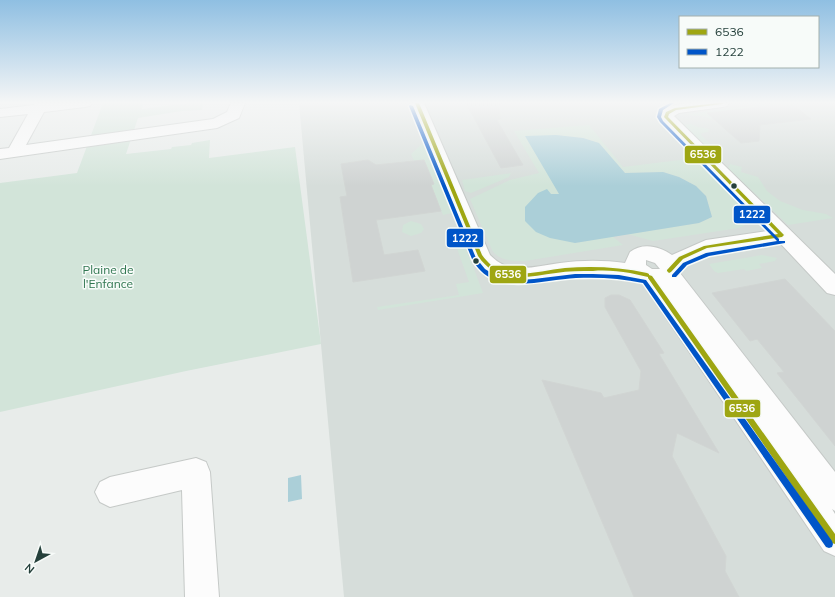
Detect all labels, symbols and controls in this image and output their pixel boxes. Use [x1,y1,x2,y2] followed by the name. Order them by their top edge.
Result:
[679,16,819,68] legend
[715,24,744,39] text: 6536
[715,44,744,59] text: 1222
[684,145,722,164] line badge: 6536
[690,147,717,161] text: 6536
[729,181,739,191] unlabelled marker
[733,205,771,224] line badge: 1222
[739,207,766,221] text: 1222
[446,228,484,248] line badge: 1222
[452,231,479,245] text: 1222
[471,256,481,266] unlabelled marker
[82,262,134,291] park label: Plaine de l'Enfance
[489,265,527,284] line badge: 6536
[495,267,522,281] text: 6536
[724,399,761,418] line badge: 6536
[729,401,756,415] text: 6536
[16,541,56,581] north arrow
[22,561,37,577] text: N

